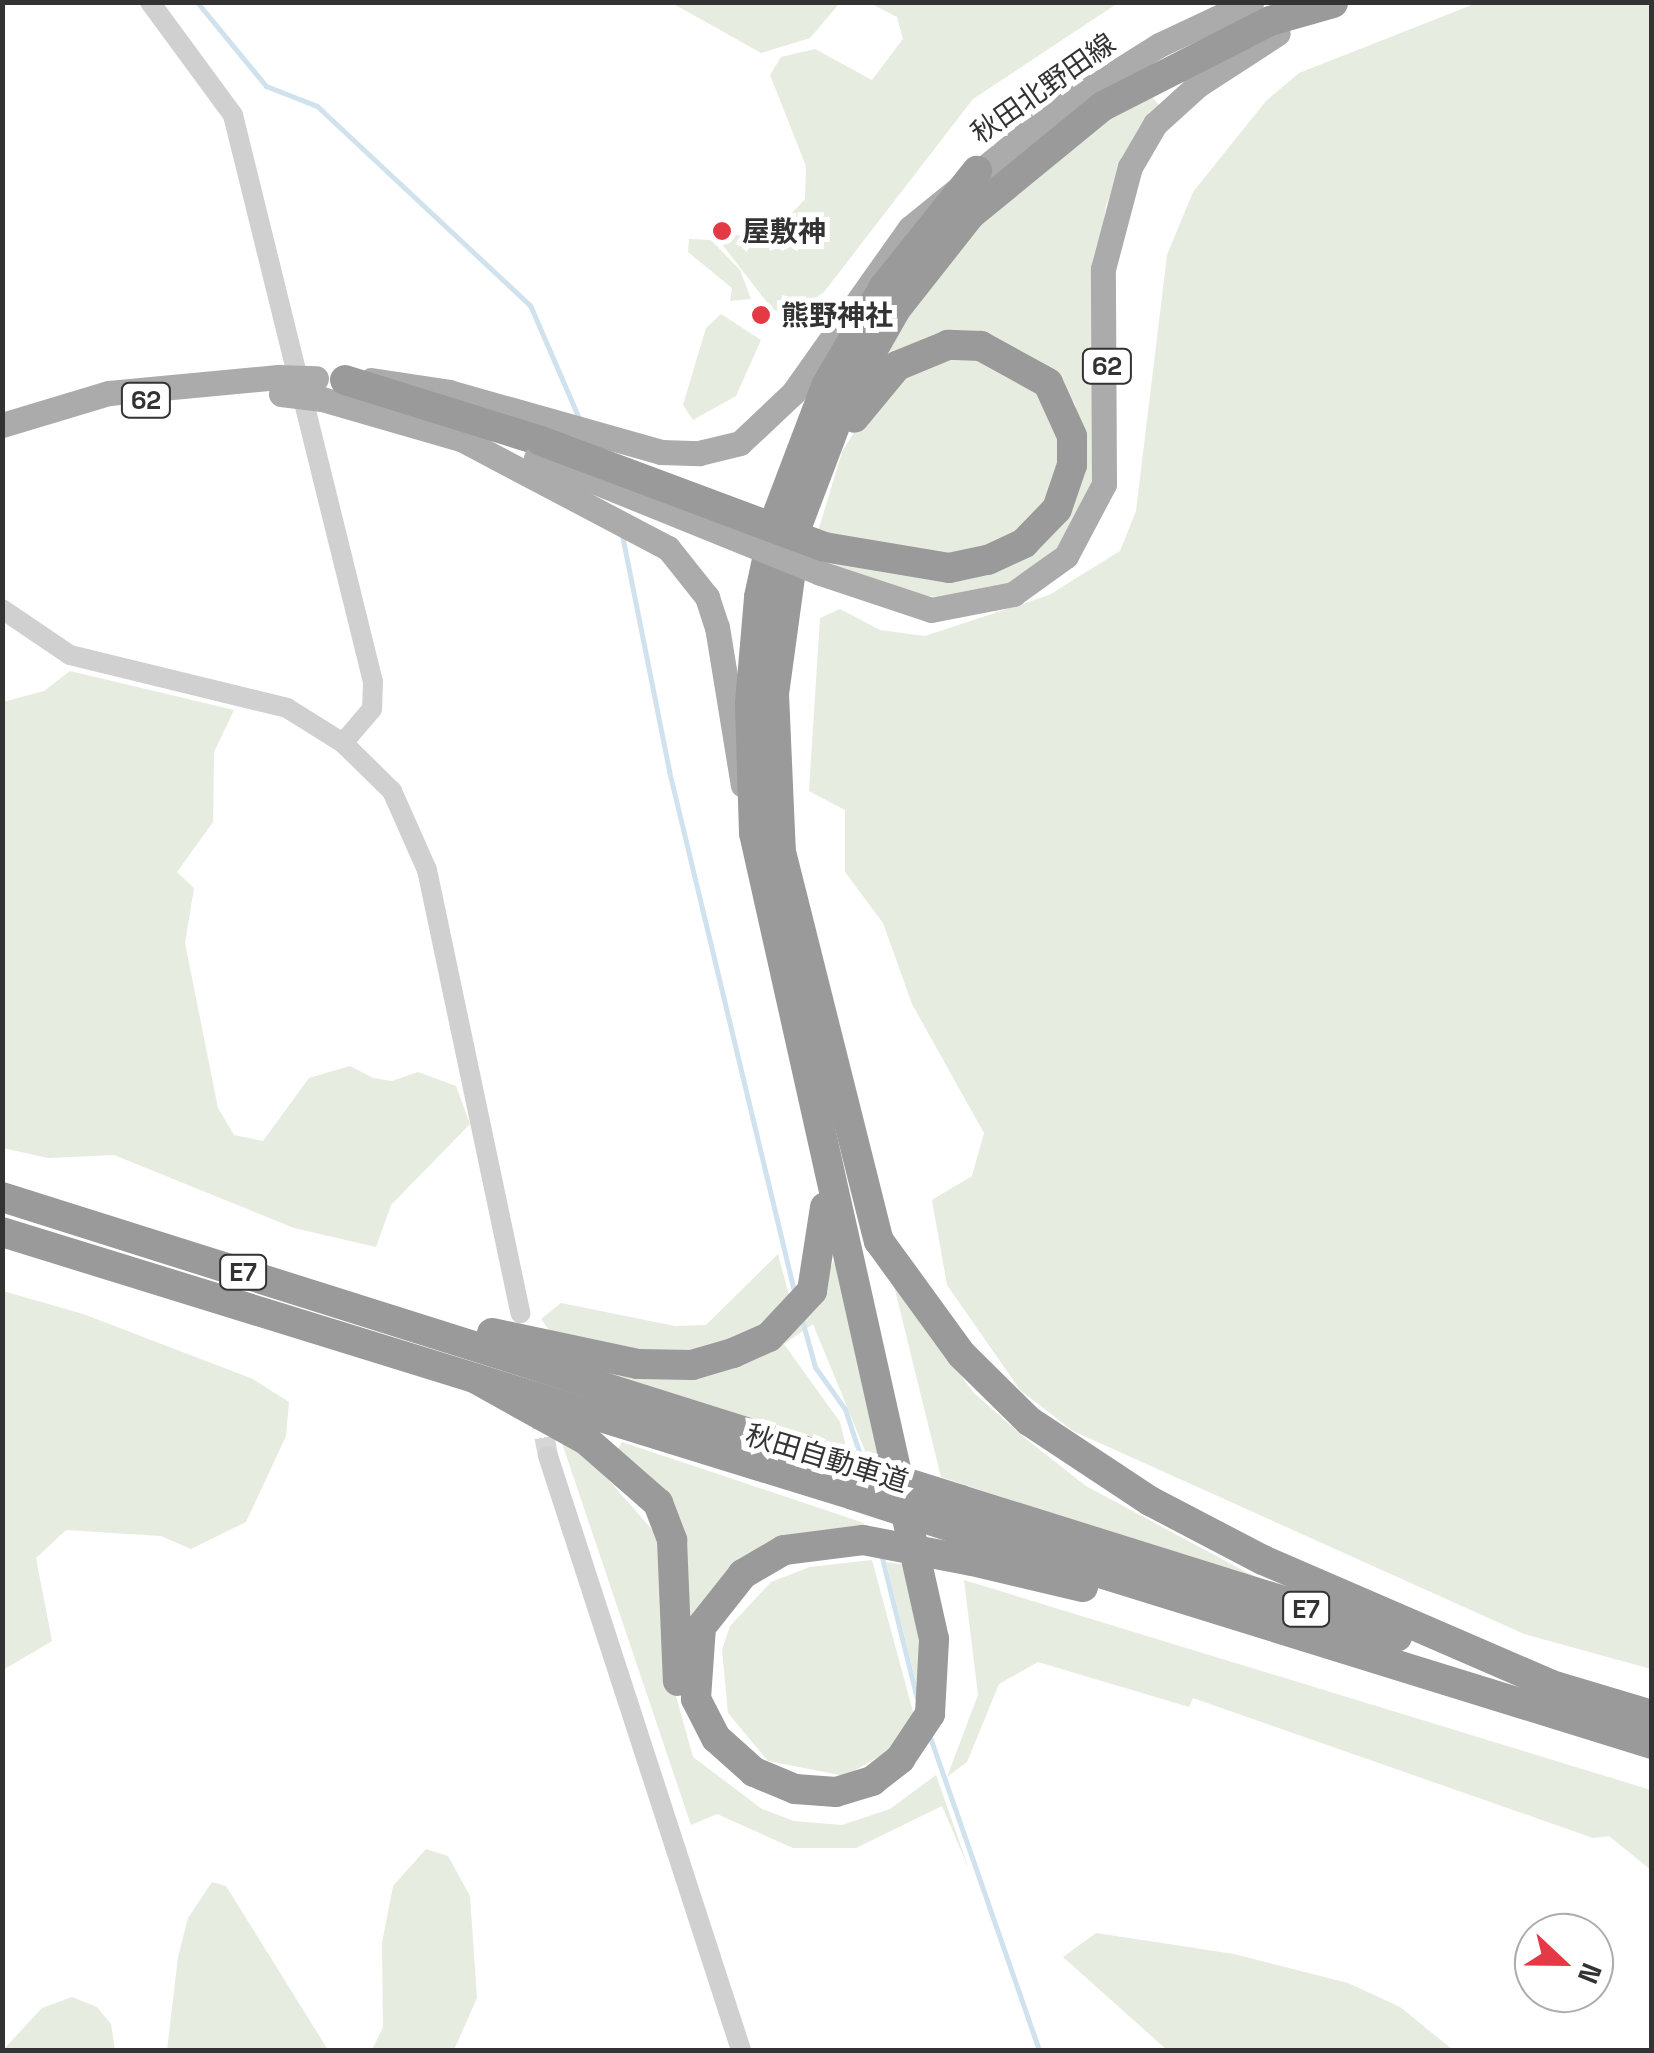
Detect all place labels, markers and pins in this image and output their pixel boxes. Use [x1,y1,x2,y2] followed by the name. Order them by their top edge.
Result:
[742,214,826,248] place label: 屋敷神
[711,220,733,242] marker: 屋敷神
[781,298,893,332] place label: 熊野神社
[750,304,772,326] marker: 熊野神社

